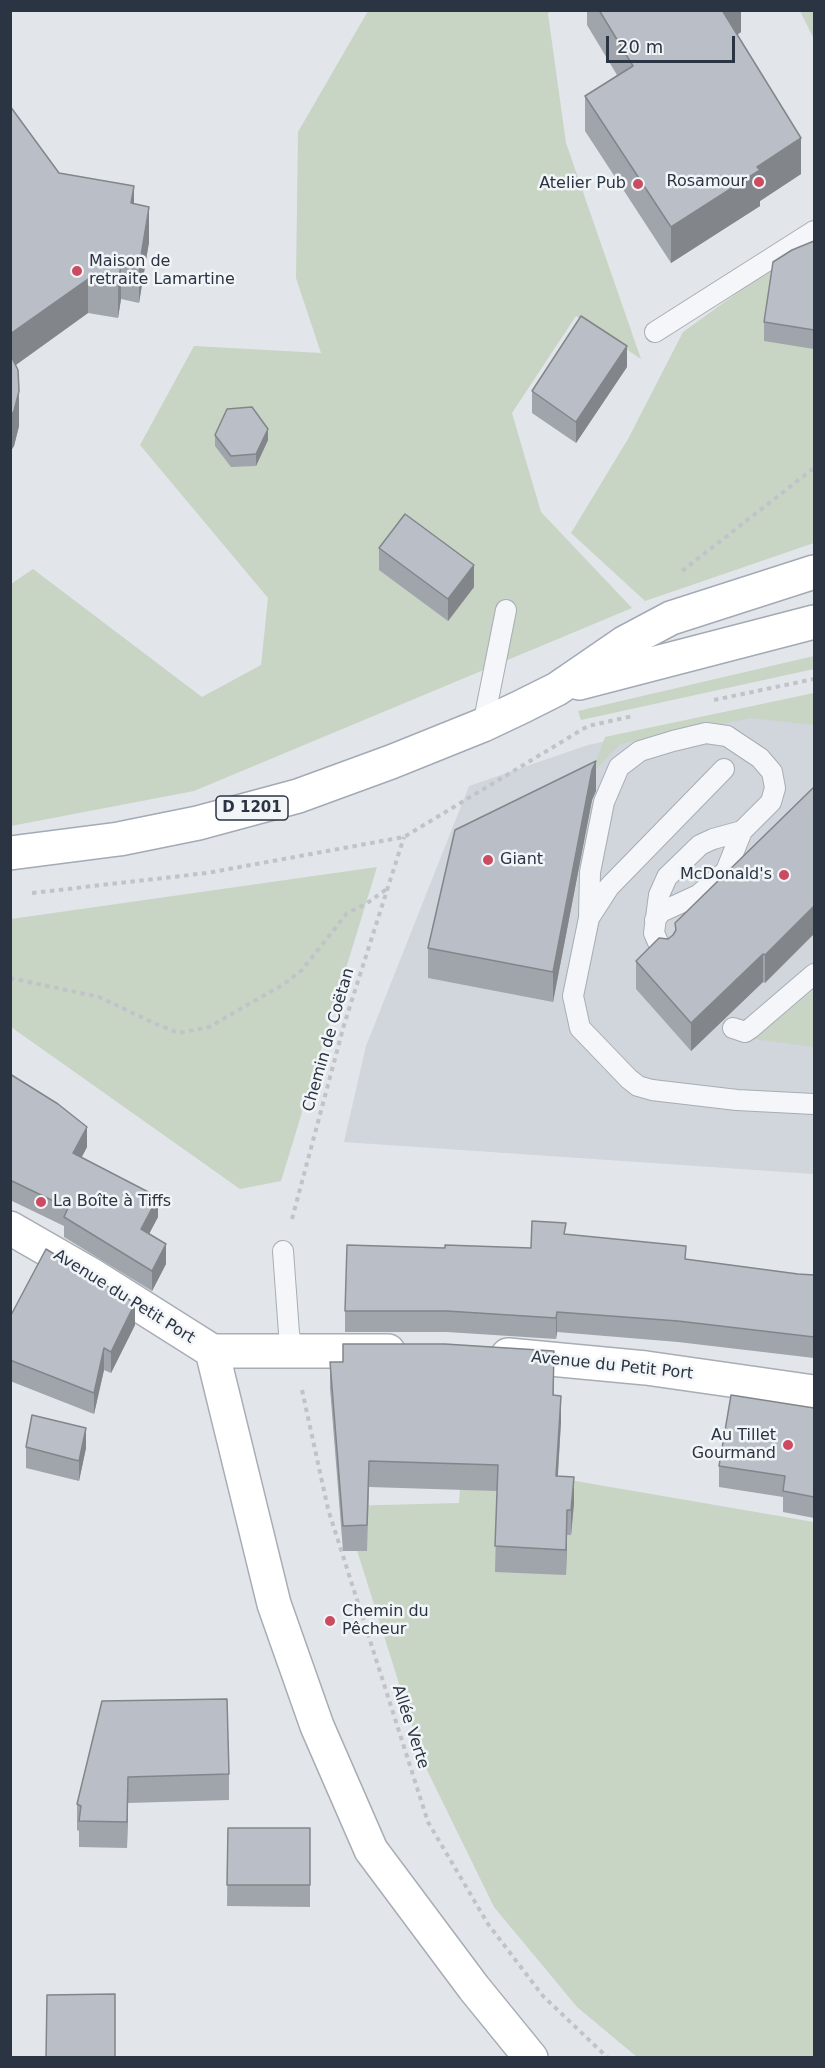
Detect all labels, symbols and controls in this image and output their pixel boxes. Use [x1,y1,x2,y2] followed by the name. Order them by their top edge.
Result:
[609,24,738,62] scale bar
[617,36,663,57] text: 20 m
[667,172,747,192] place label: Rosamour
[539,174,626,194] place label: Atelier Pub
[752,175,766,189] marker: Rosamour
[631,177,645,191] marker: Atelier Pub
[89,252,235,290] place label: Maison de retraite Lamartine
[70,264,84,278] marker: Maison de retraite Lamartine
[216,796,288,820] road number: D 1201
[500,850,543,870] place label: Giant
[481,853,495,867] marker: Giant
[680,865,772,885] place label: McDonald's
[777,868,791,882] marker: McDonald's
[299,966,359,1114] street label: Chemin de Coëtan
[53,1192,171,1212] place label: La Boîte à Tiffs
[34,1195,48,1209] marker: La Boîte à Tiffs
[50,1246,198,1348] street label: Avenue du Petit Port
[530,1348,694,1384] street label: Avenue du Petit Port
[692,1426,776,1464] place label: Au Tillet Gourmand
[781,1438,795,1452] marker: Au Tillet Gourmand
[342,1602,429,1640] place label: Chemin du Pêcheur
[323,1614,337,1628] marker: Chemin du Pêcheur
[387,1683,433,1771] street label: Allée Verte

